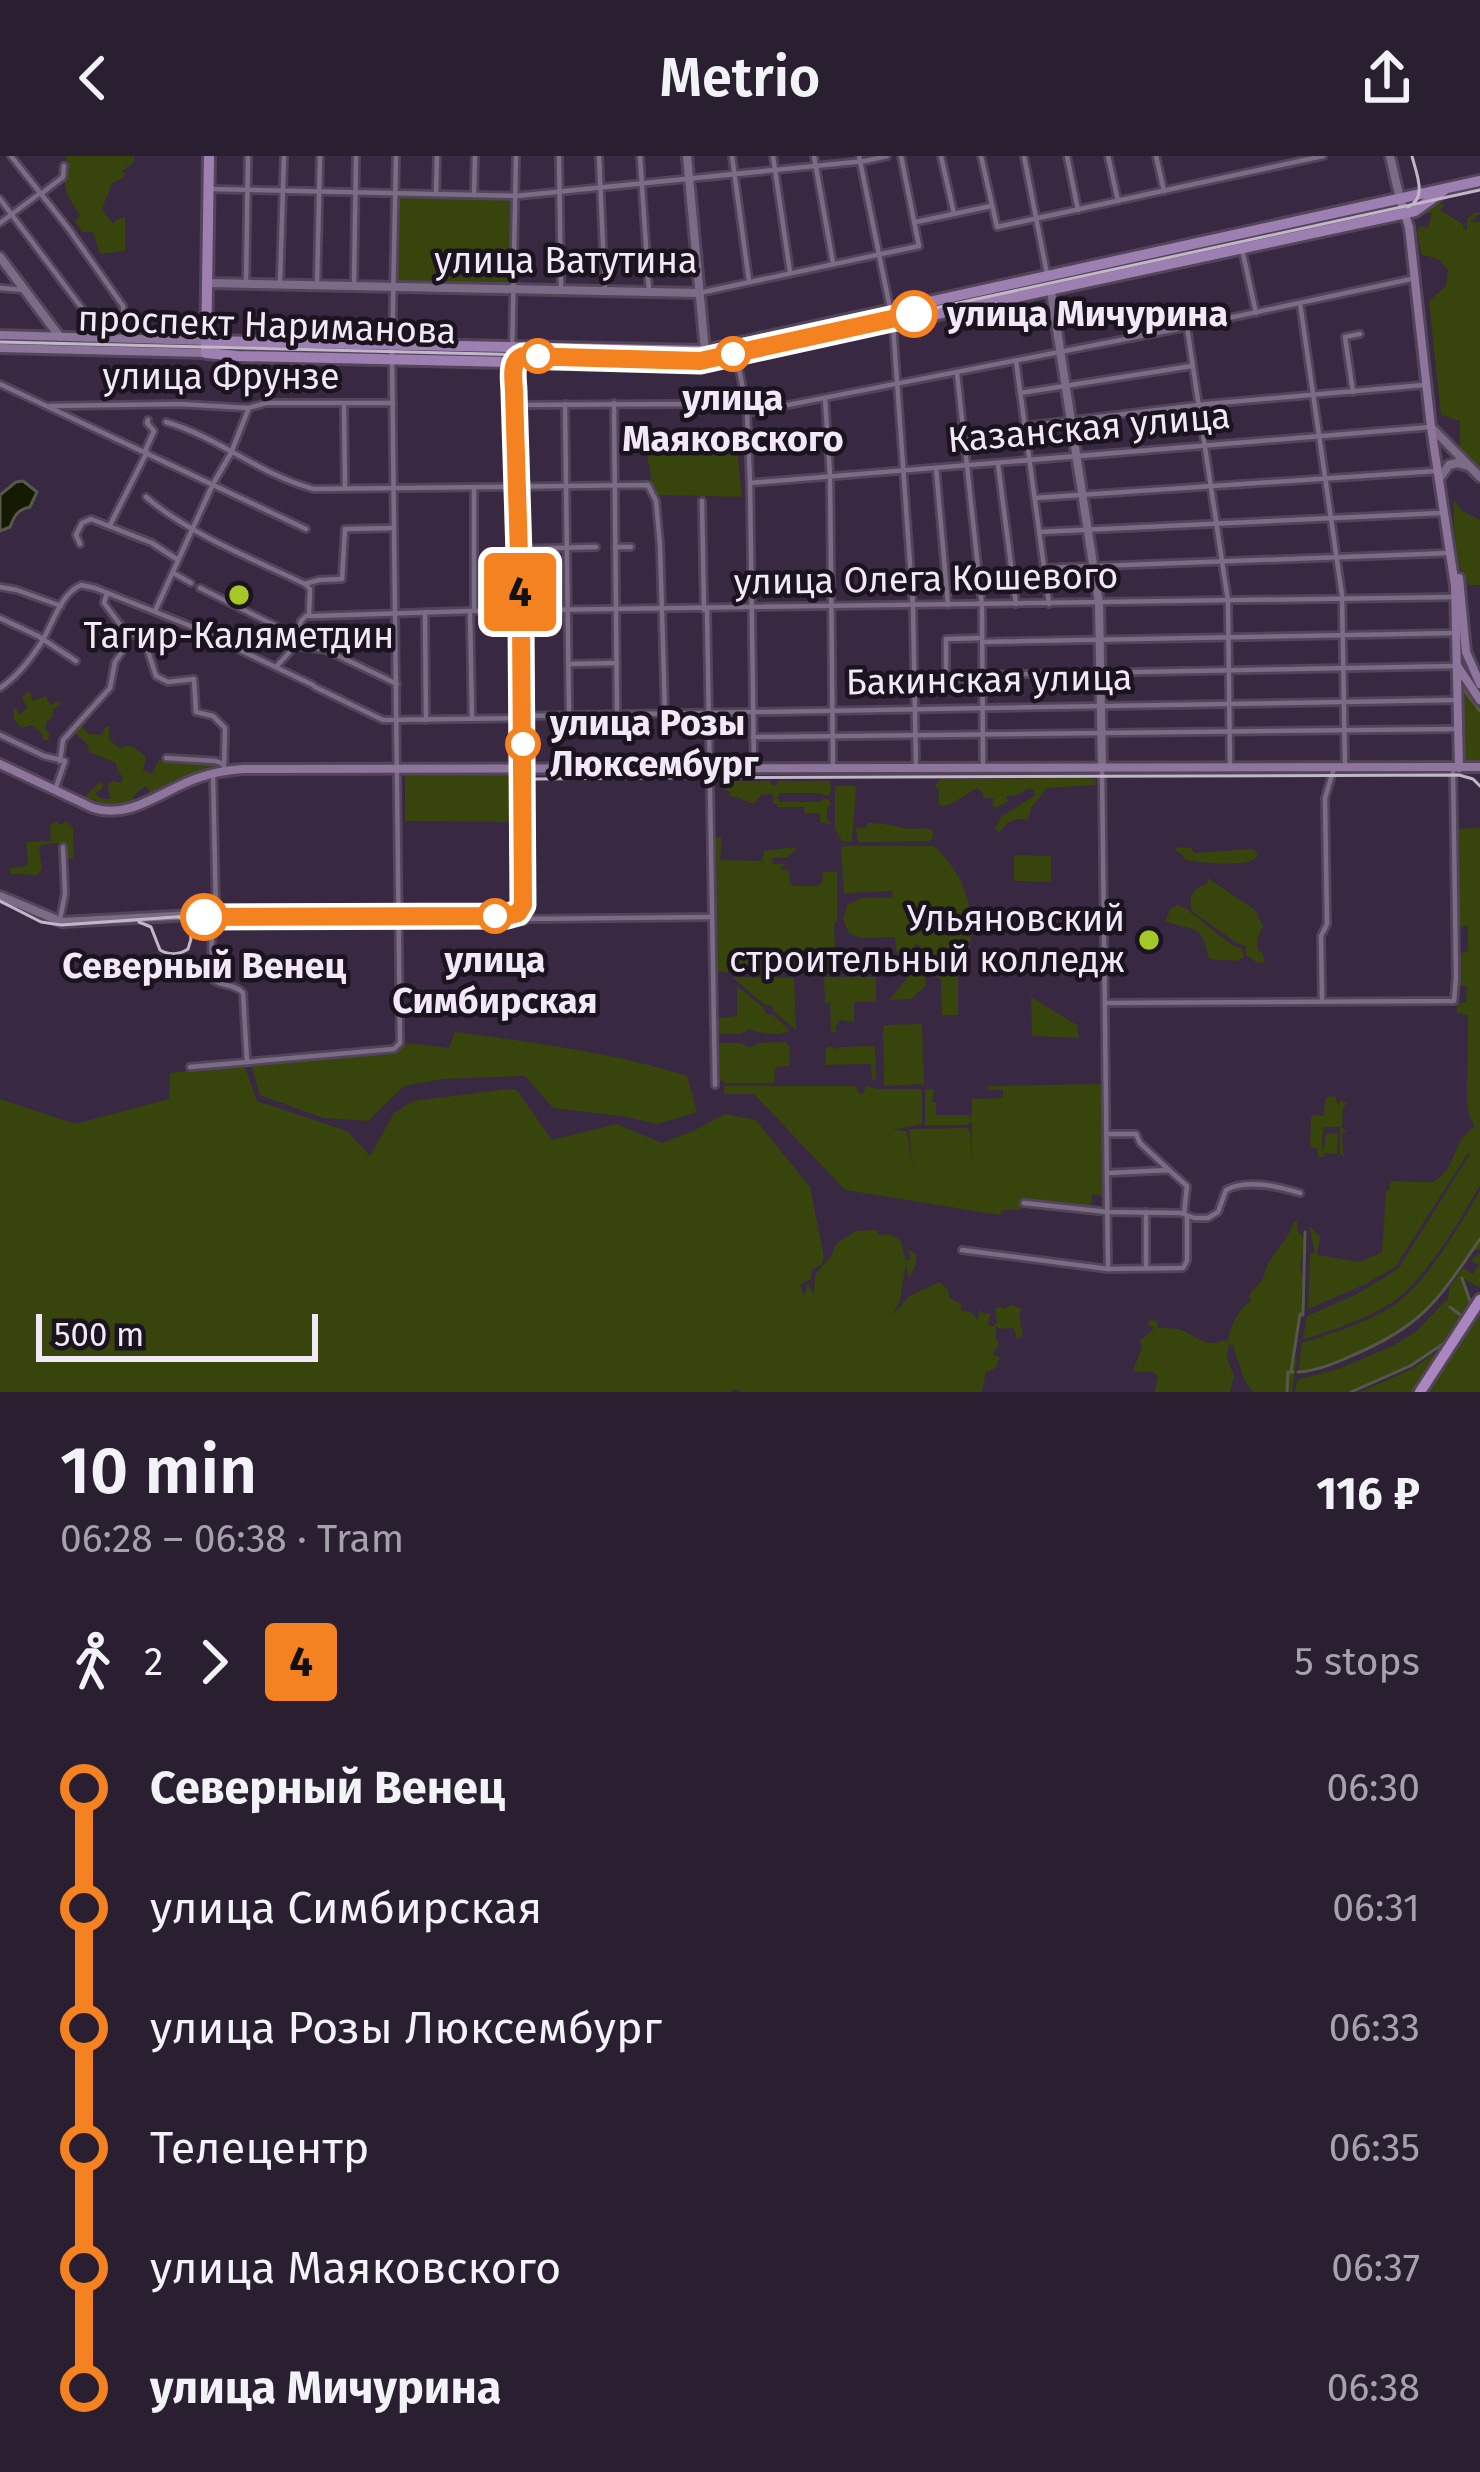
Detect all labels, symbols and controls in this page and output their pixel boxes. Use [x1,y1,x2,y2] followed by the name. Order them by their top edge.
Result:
[60,45,126,111] icon: back
[1354,45,1420,111] icon: share
[660,46,820,110] text: Metrio
[434,239,698,283] street label: улица Ватутина
[892,292,936,336] marker: улица Мичурина
[946,292,1228,336] place label: улица Мичурина
[77,296,457,354] street label: проспект Нариманова
[717,338,749,370] marker: улица Маяковского
[522,340,554,372] unlabelled marker
[102,355,340,399] street label: улица Фрунзе
[622,376,844,461] place label: улица Маяковского
[946,394,1232,462] street label: Казанская улица
[481,553,559,631] line badge: 4
[733,554,1119,604] street label: улица Олега Кошевого
[508,567,532,617] text: 4
[226,582,252,608] marker: Тагир-Каляметдин
[84,614,394,658] place label: Тагир-Каляметдин
[845,656,1133,704] street label: Бакинская улица
[549,701,759,786] place label: улица Розы Люксембург
[507,728,539,760] marker: улица Розы Люксембург
[182,895,226,939] marker: Северный Венец
[729,897,1125,982] place label: Ульяновский строительный колледж
[479,900,511,932] marker: улица Симбирская
[1136,927,1162,953] marker: Ульяновский строительный колледж
[392,938,598,1023] place label: улица Симбирская
[62,944,346,988] place label: Северный Венец
[36,1308,318,1361] scale bar
[54,1315,144,1355] text: 500 m
[60,1431,257,1510] text: 10 min
[1316,1467,1420,1521] text: 116 ₽
[60,1516,404,1562] text: 06:28 – 06:38 · Tram
[60,1629,126,1695] icon: walk
[181,1629,247,1695] icon: forward
[289,1637,313,1687] text: 4
[144,1639,163,1685] text: 2
[1294,1639,1420,1685] text: 5 stops
[150,1761,505,1815] text: Северный Венец
[1327,1765,1420,1811] text: 06:30
[150,1881,542,1935] text: улица Симбирская
[1332,1885,1420,1931] text: 06:31
[150,2001,662,2055] text: улица Розы Люксембург
[1329,2005,1420,2051] text: 06:33
[150,2121,369,2175] text: Телецентр
[1329,2125,1420,2171] text: 06:35
[150,2241,561,2295] text: улица Маяковского
[1331,2245,1420,2291] text: 06:37
[150,2361,501,2415] text: улица Мичурина
[1327,2365,1420,2411] text: 06:38

